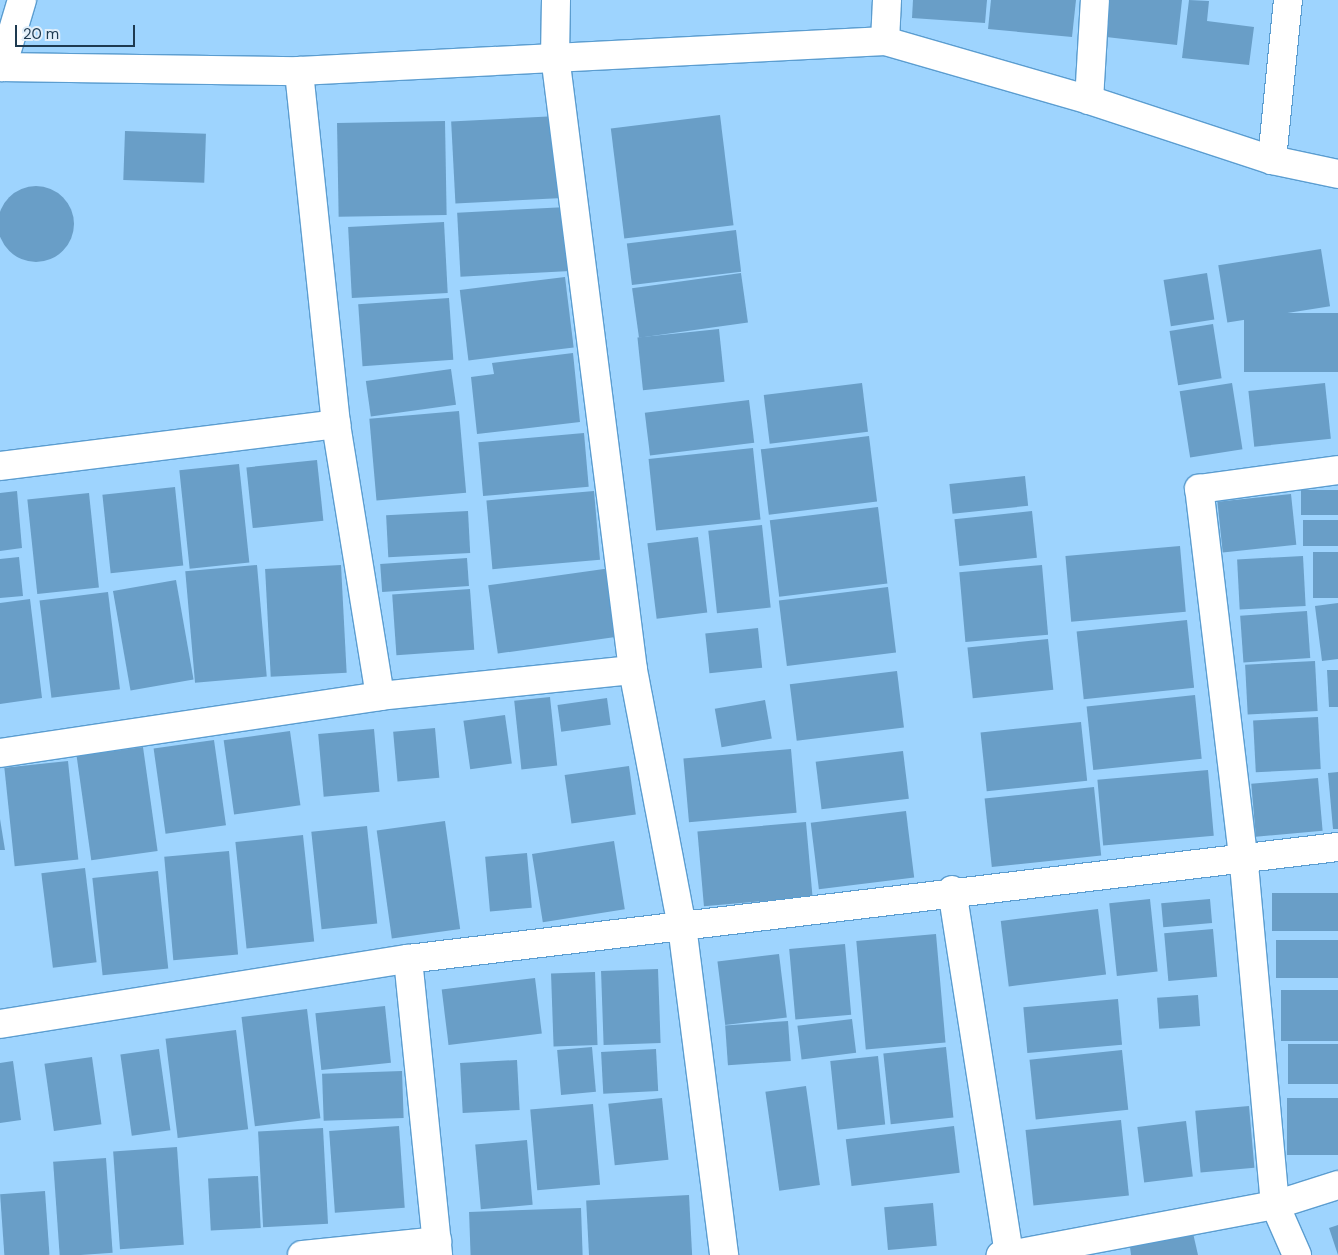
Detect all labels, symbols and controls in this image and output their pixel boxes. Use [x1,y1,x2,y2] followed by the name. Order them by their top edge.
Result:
[18,15,138,47] scale bar
[23,24,59,44] text: 20 m

